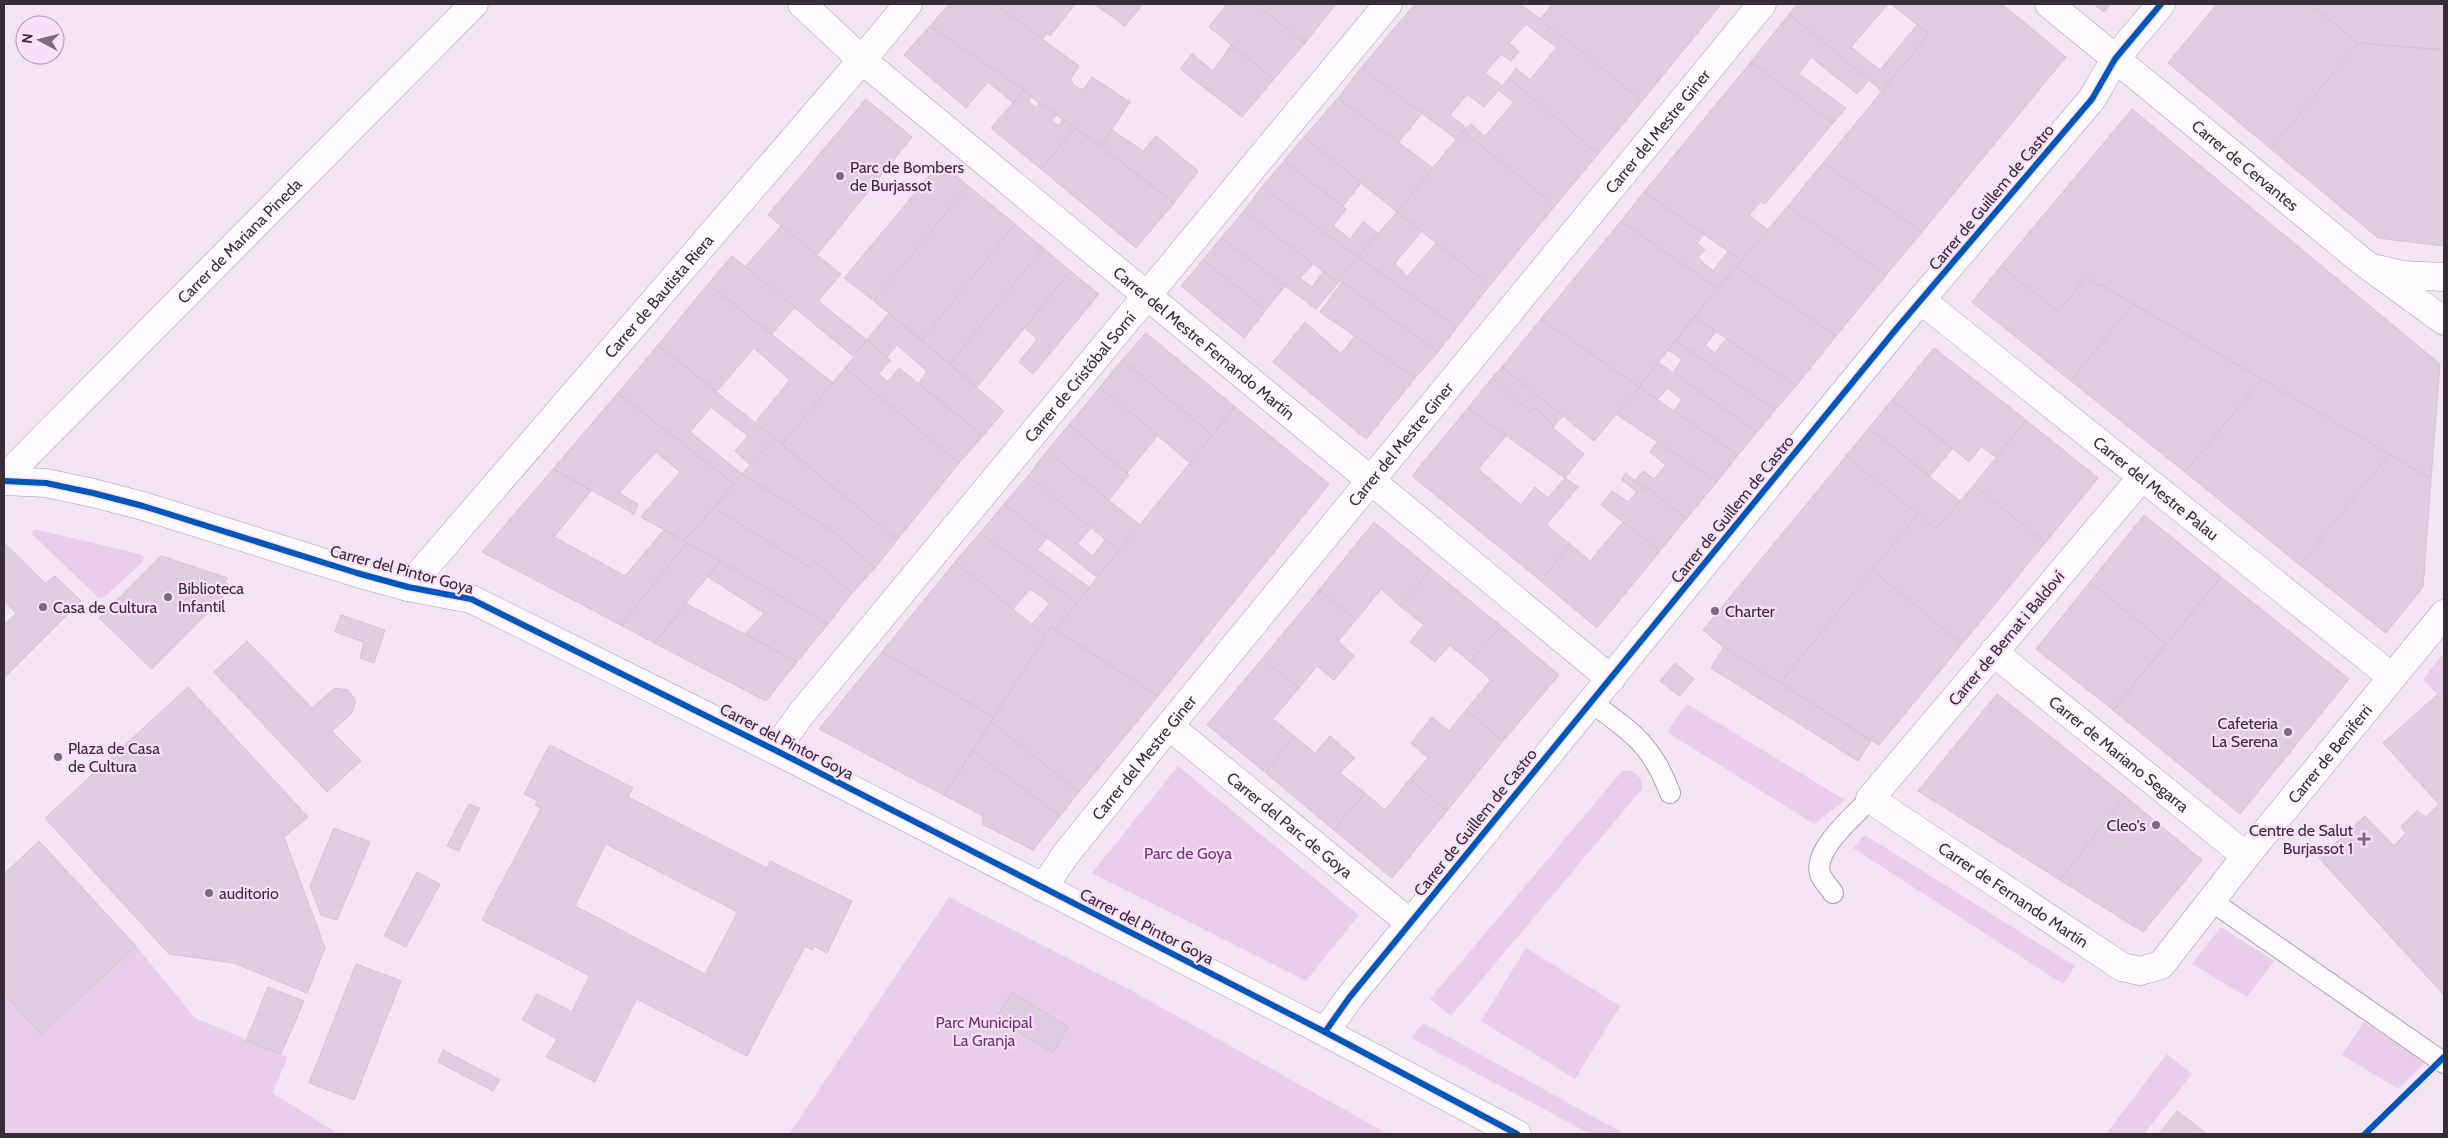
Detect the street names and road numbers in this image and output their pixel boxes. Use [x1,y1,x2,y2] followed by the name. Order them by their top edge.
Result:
[1601,65,1715,197] street label: Carrer del Mestre Giner
[2188,116,2302,215] street label: Carrer de Cervantes
[1925,120,2058,274] street label: Carrer de Guillem de Castro
[174,175,306,308] street label: Carrer de Mariana Pineda
[601,231,718,362] street label: Carrer de Bautista Riera
[1109,263,1299,424] street label: Carrer del Mestre Fernando Martín
[1021,308,1140,446] street label: Carrer de Cristóbal Sorní
[1344,378,1458,510] street label: Carrer del Mestre Giner
[1667,431,1798,587] street label: Carrer de Guillem de Castro
[2089,433,2222,544] street label: Carrer del Mestre Palau
[328,541,476,598] street label: Carrer del Pintor Goya
[1944,567,2069,710] street label: Carrer de Bernat i Baldoví
[1088,691,1201,824] street label: Carrer del Mestre Giner
[2045,692,2193,816] street label: Carrer de Mariano Segarra
[717,699,857,784] street label: Carrer del Pintor Goya
[2284,701,2376,807] street label: Carrer de Beniferri
[1410,744,1541,900] street label: Carrer de Guillem de Castro
[1223,768,1356,882] street label: Carrer del Parc de Goya
[1935,838,2092,952] street label: Carrer de Fernando Martín
[1077,884,1217,969] street label: Carrer del Pintor Goya

